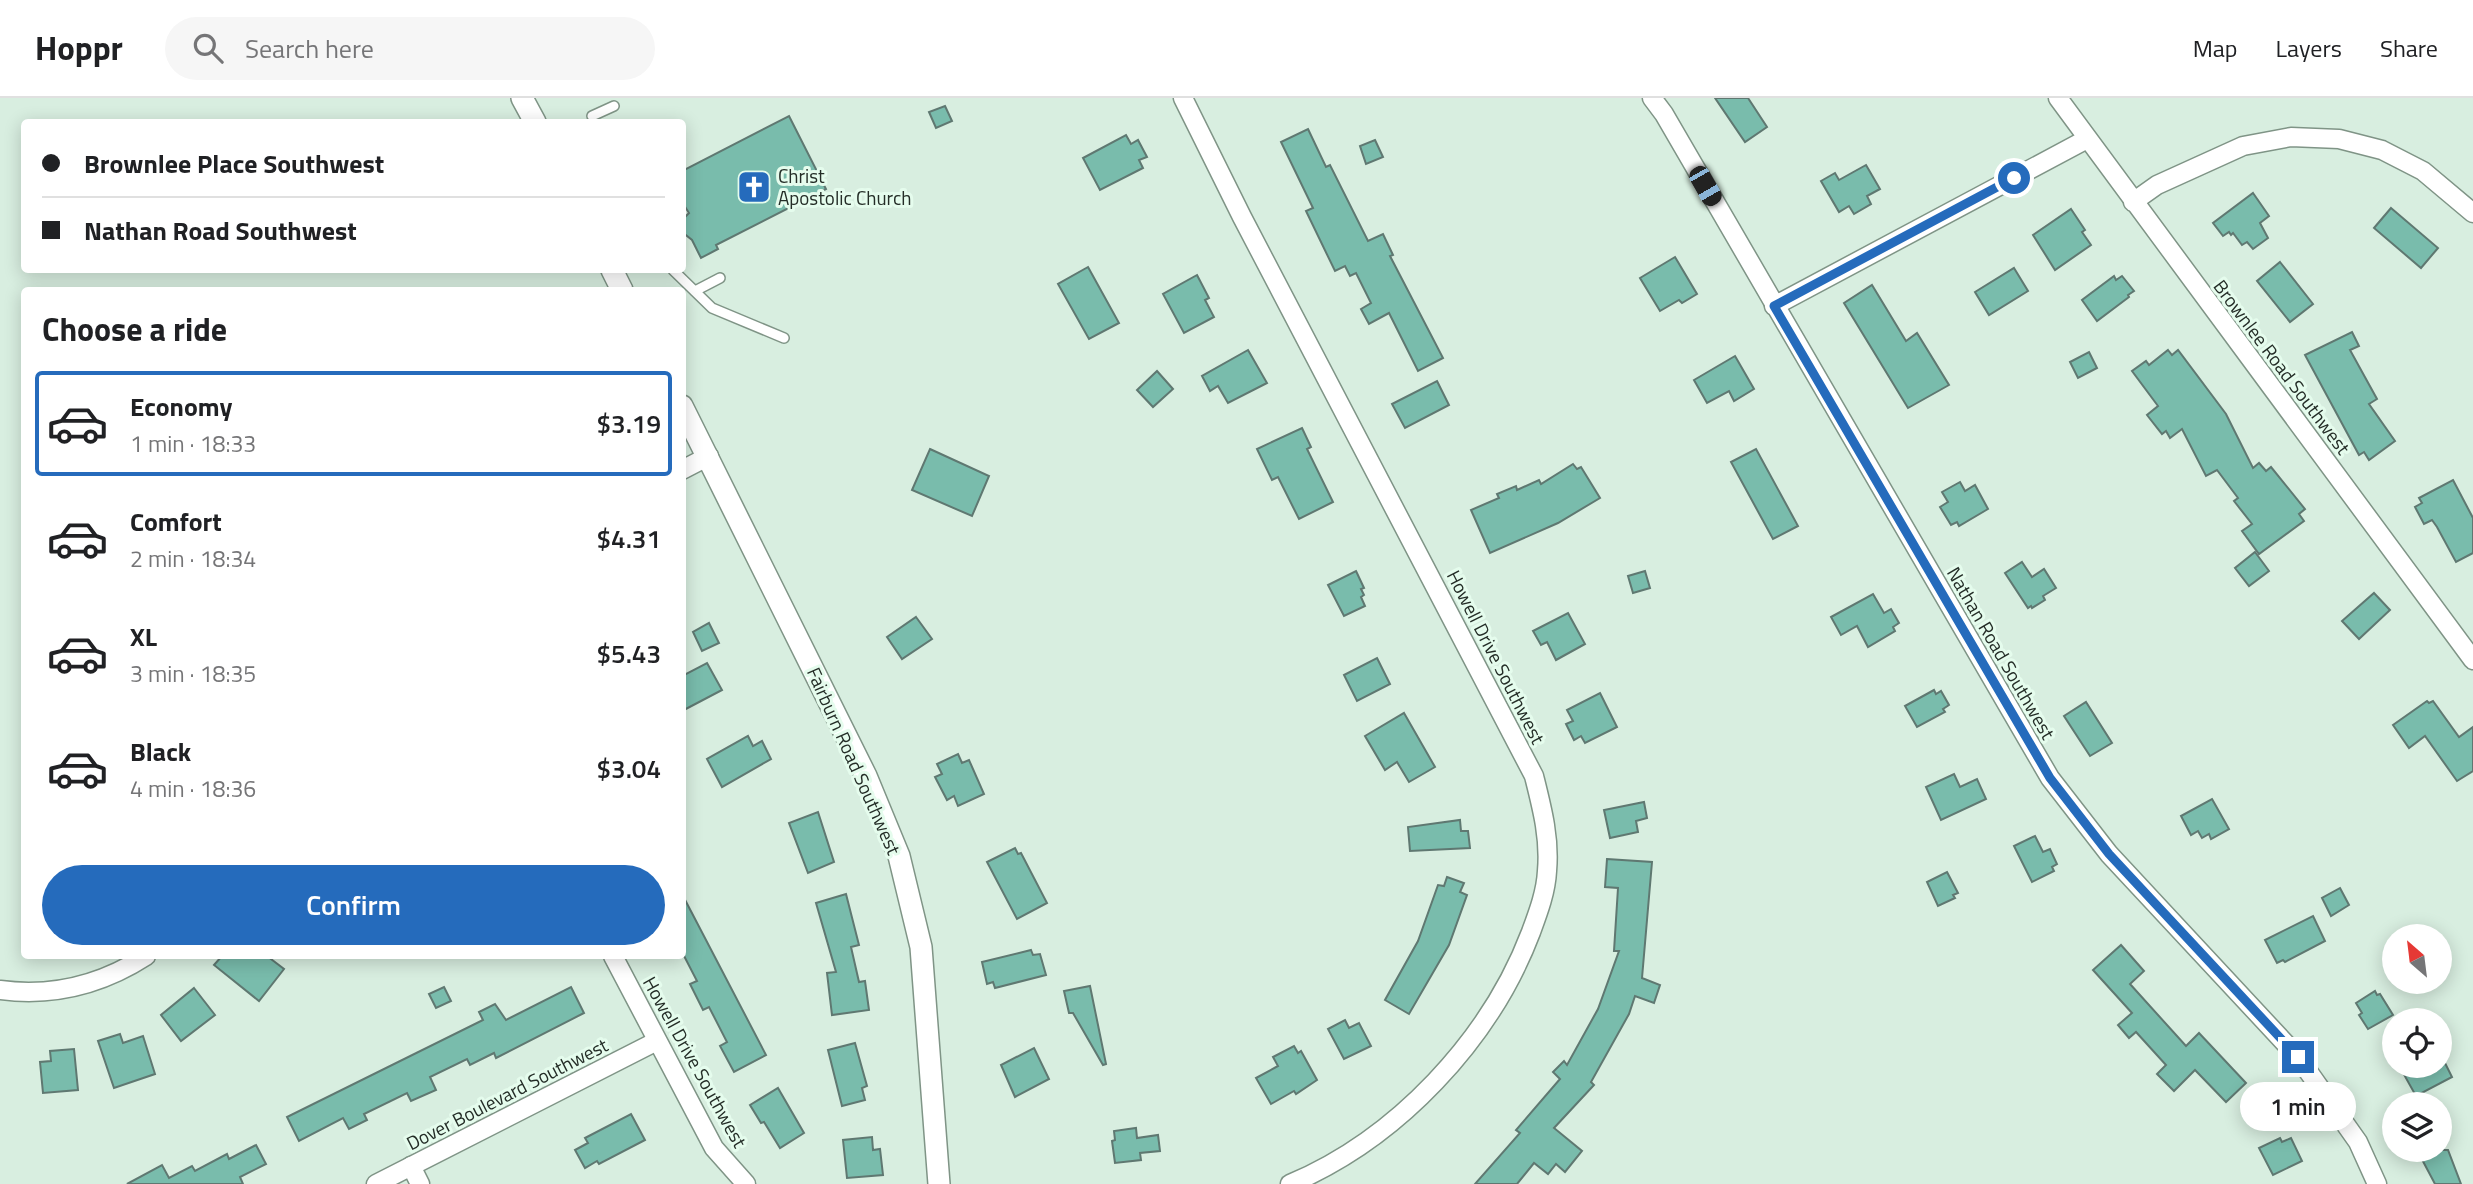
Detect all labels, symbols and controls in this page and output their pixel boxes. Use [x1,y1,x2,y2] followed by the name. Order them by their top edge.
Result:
[165,17,655,80] search box
[35,23,123,73] text: Hoppr
[189,29,227,67] icon: search
[245,29,374,68] text: Search here
[2193,30,2238,66] text: Map
[2276,30,2342,66] text: Layers
[2380,30,2438,66] text: Share
[84,144,384,183] text: Brownlee Place Southwest
[778,161,911,212] place label: Christ Apostolic Church
[1998,162,2030,194] route start
[1686,163,1725,209] car
[735,168,773,206] church icon: Christ Apostolic Church
[84,211,357,250] text: Nathan Road Southwest
[2207,273,2358,461] street label: Brownlee Road Southwest
[42,305,227,353] text: Choose a ride
[130,387,232,426] text: Economy
[46,392,109,455] icon: car
[597,404,661,443] text: $3.19
[130,426,256,461] text: 1 min · 18:33
[130,502,222,541] text: Comfort
[46,507,109,570] icon: car
[597,519,661,558] text: $4.31
[130,541,256,576] text: 2 min · 18:34
[1940,561,2063,745] street label: Nathan Road Southwest
[1440,565,1553,749] street label: Howell Drive Southwest
[130,617,157,656] text: XL
[46,622,109,685] icon: car
[597,634,661,673] text: $5.43
[130,656,256,691] text: 3 min · 18:35
[800,662,909,860] street label: Fairburn Road Southwest
[130,732,191,771] text: Black
[46,737,109,800] icon: car
[597,749,661,788] text: $3.04
[130,771,256,806] text: 4 min · 18:36
[42,865,665,945] button: Confirm
[2382,924,2452,994] north arrow
[2382,924,2452,1162] map controls
[636,971,755,1153] street label: Howell Drive Southwest
[2382,1008,2452,1078] button: locate
[401,1030,613,1157] street label: Dover Boulevard Southwest
[2282,1041,2314,1073] route end
[2240,1082,2356,1130] callout: 1 min
[2270,1089,2326,1124] text: 1 min
[2382,1092,2452,1162] button: layers

